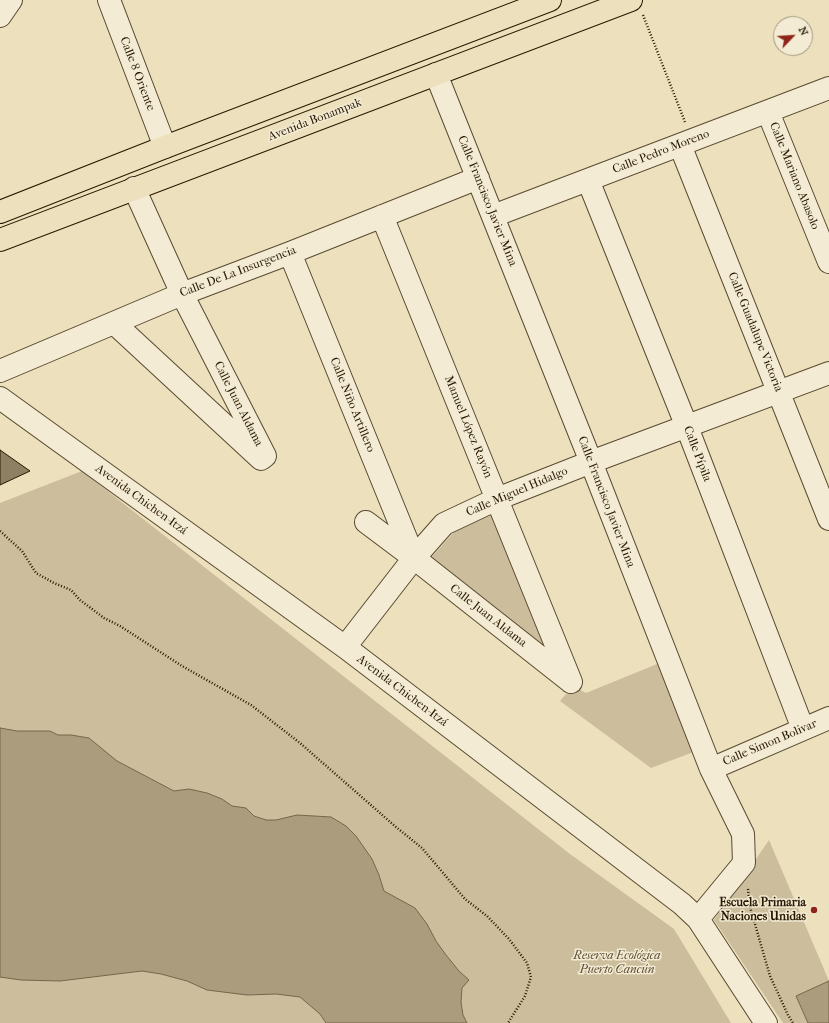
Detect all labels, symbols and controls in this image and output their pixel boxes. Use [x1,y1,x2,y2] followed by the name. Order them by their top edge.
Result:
[773,16,813,56] north arrow
[796,25,811,38] text: N
[116,35,158,113] street label: Calle 8 Oriente
[266,96,364,144] street label: Avenida Bonampak
[766,120,822,232] street label: Calle Mariano Abasolo
[611,127,711,177] street label: Calle Pedro Moreno
[454,134,520,268] street label: Calle Francisco Javier Mina
[178,243,298,301] street label: Calle De La Insurgencia
[724,270,786,394] street label: Calle Guadalupe Victoria
[326,355,378,455] street label: Calle Niño Artillero
[210,359,266,449] street label: Calle Juan Aldama
[441,374,495,480] street label: Manuel López Rayón
[680,424,714,484] street label: Calle Pípila
[574,434,638,570] street label: Calle Francisco Javier Mina
[92,462,190,538] street label: Avenida Chichen-Itzá
[464,464,570,520] street label: Calle Miguel Hidalgo
[447,582,529,650] street label: Calle Juan Aldama
[354,652,450,730] street label: Avenida Chichen-Itzá
[721,717,819,769] street label: Calle Simon Bolivar
[719,896,806,924] place label: Escuela Primaria Naciones Unidas
[809,905,819,915] marker: Escuela Primaria Naciones Unidas
[573,949,661,977] park label: Reserva Ecológica Puerto Cancún

